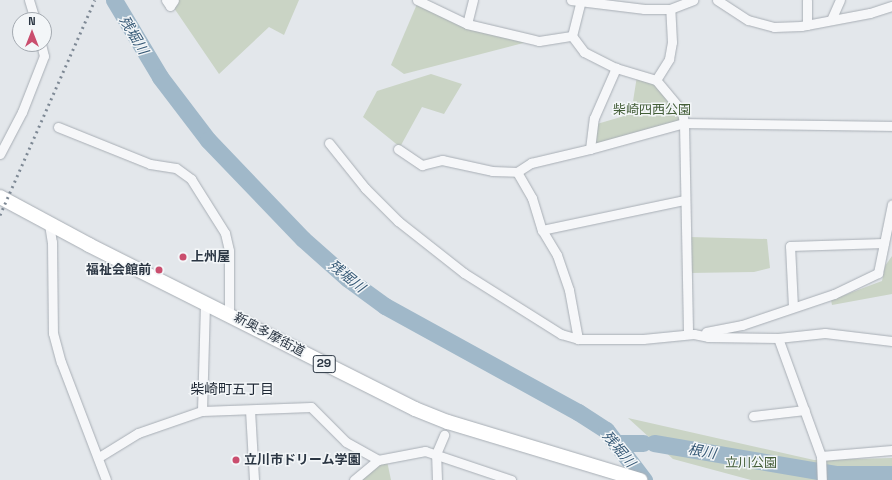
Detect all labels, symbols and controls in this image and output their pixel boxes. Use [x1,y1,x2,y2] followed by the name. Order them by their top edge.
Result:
[12,12,52,52] north arrow
[116,13,152,57] water label: 残堀川
[28,14,36,28] text: N
[613,102,691,118] park label: 柴崎四西公園
[191,249,230,265] place label: 上州屋
[178,252,188,262] marker: 上州屋
[325,256,369,296] water label: 残堀川
[86,262,151,278] place label: 福祉会館前
[154,265,164,275] marker: 福祉会館前
[231,310,307,360] street label: 新奥多摩街道
[312,354,336,374] road number: 29
[190,381,274,397] district label: 柴崎町五丁目
[599,428,639,470] water label: 残堀川
[687,440,717,462] water label: 根川
[244,452,361,468] place label: 立川市ドリーム学園
[231,455,241,465] marker: 立川市ドリーム学園
[725,455,777,471] park label: 立川公園

